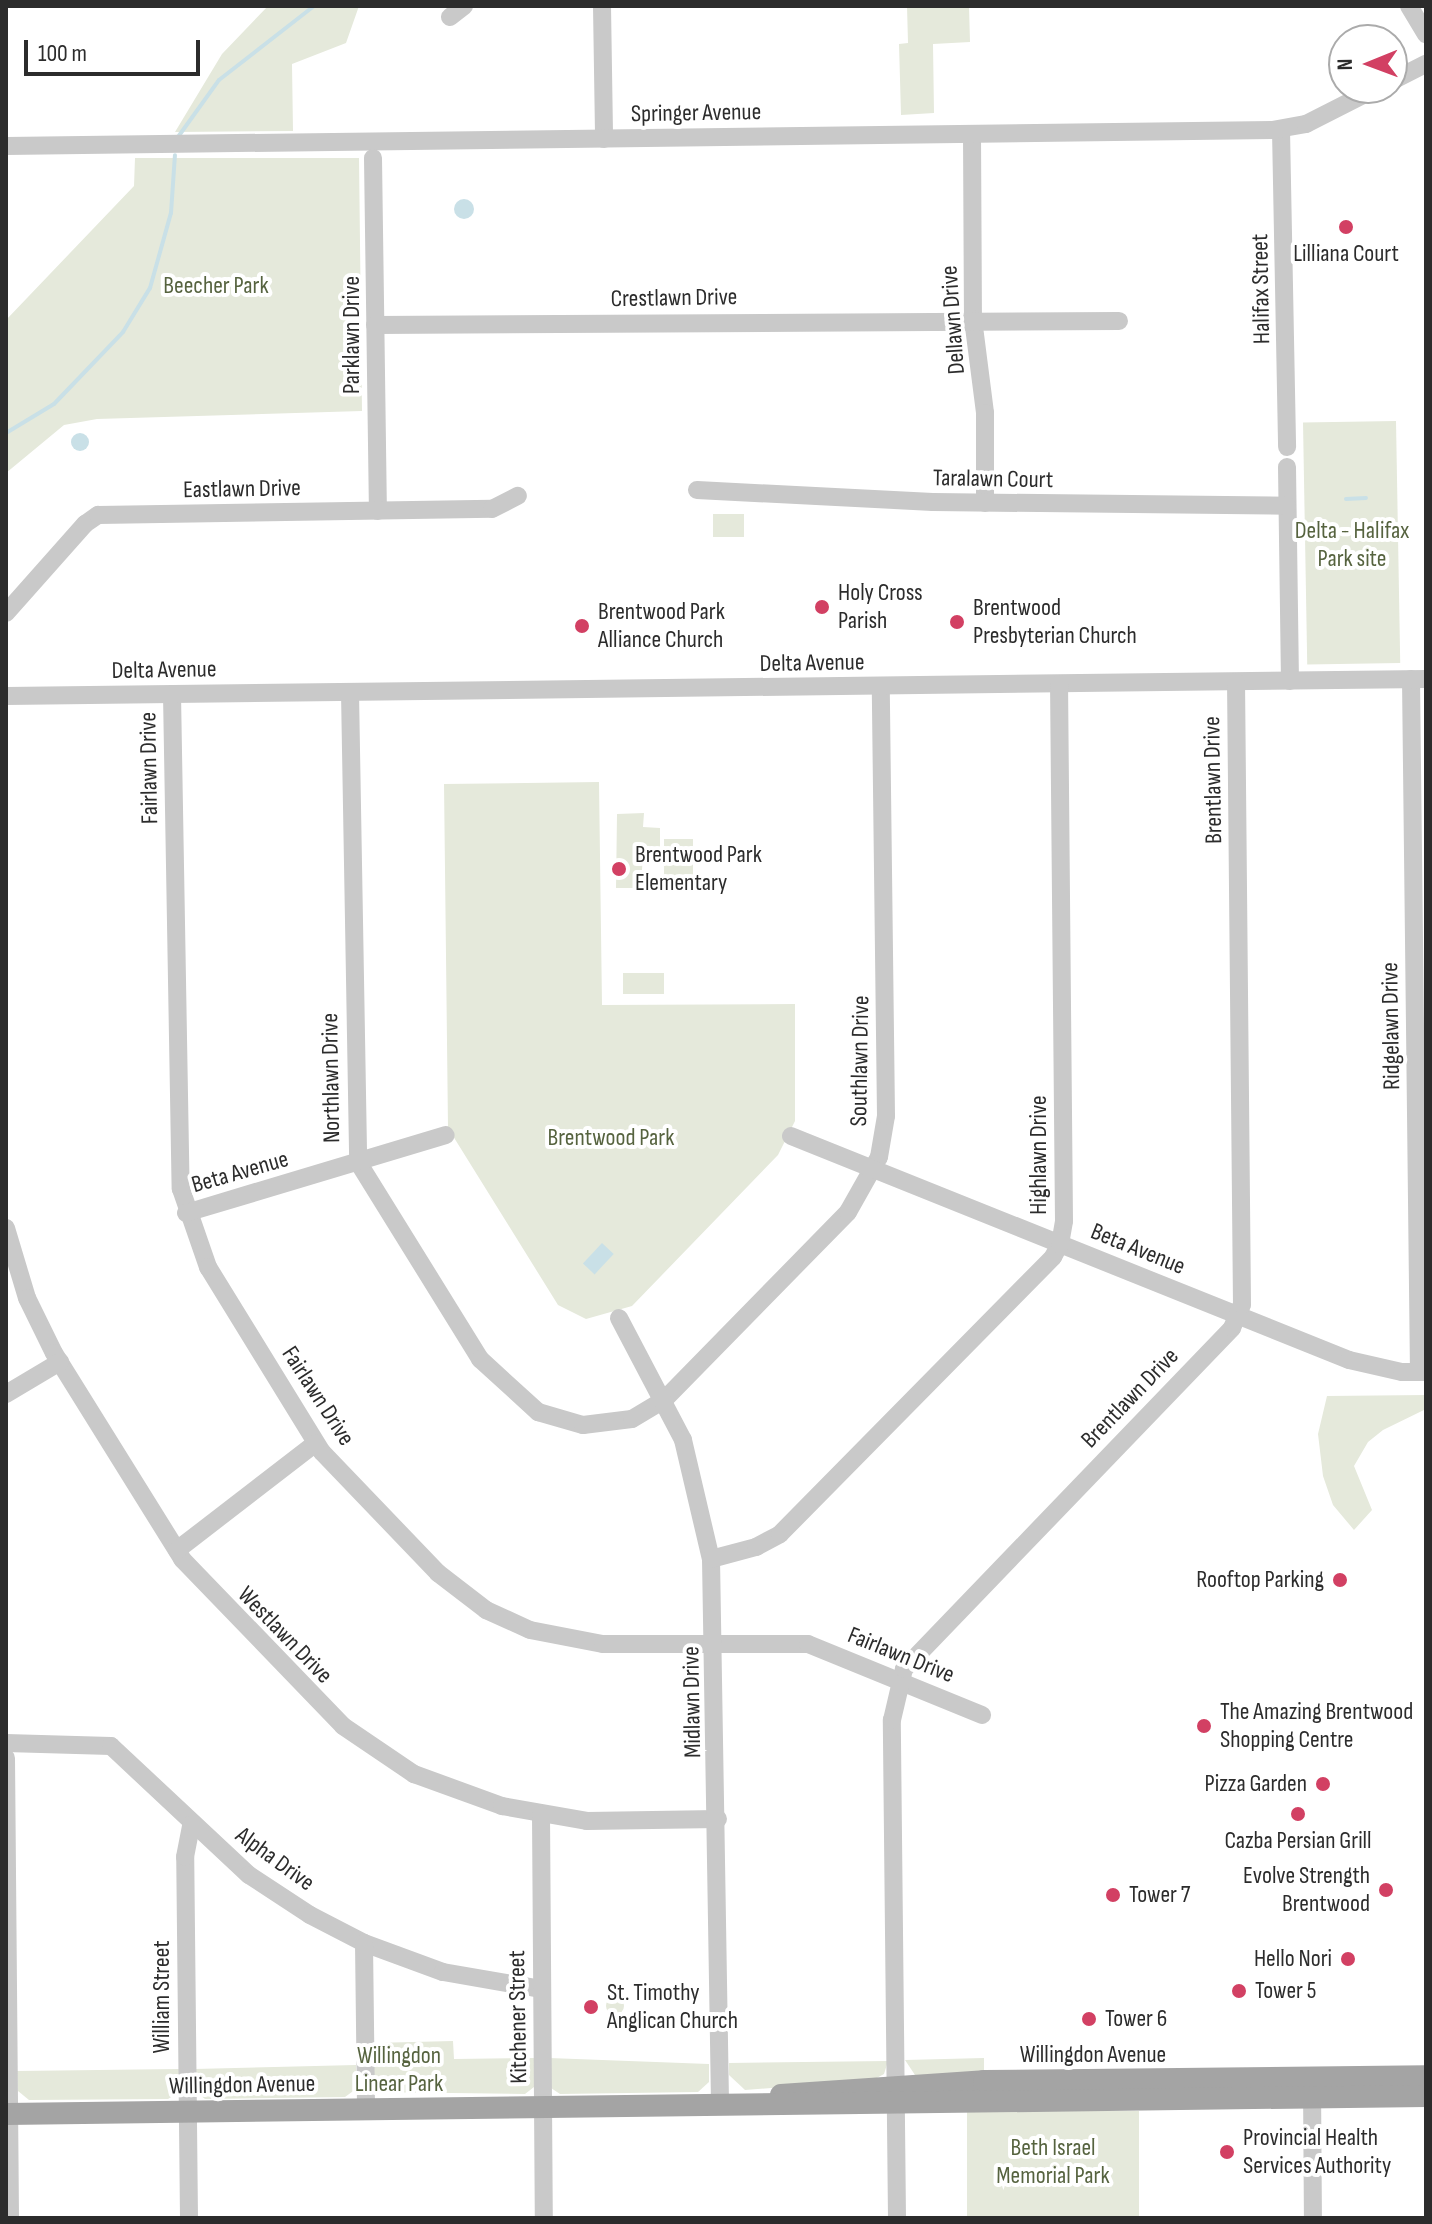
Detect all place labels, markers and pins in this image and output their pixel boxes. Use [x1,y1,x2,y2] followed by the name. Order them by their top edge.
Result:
[1337,218,1355,236] marker: Lilliana Court
[1293,240,1399,268] place label: Lilliana Court
[838,579,923,635] place label: Holy Cross Parish
[973,594,1137,650] place label: Brentwood Presbyterian Church
[598,598,725,654] place label: Brentwood Park Alliance Church
[813,598,831,616] marker: Holy Cross Parish
[948,613,966,631] marker: Brentwood Presbyterian Church
[573,617,591,635] marker: Brentwood Park Alliance Church
[635,841,762,897] place label: Brentwood Park Elementary
[610,860,628,878] marker: Brentwood Park Elementary
[1196,1566,1324,1594] place label: Rooftop Parking
[1331,1571,1349,1589] marker: Rooftop Parking
[1220,1698,1413,1754] place label: The Amazing Brentwood Shopping Centre
[1195,1717,1213,1735] marker: The Amazing Brentwood Shopping Centre
[1205,1770,1307,1798] place label: Pizza Garden
[1314,1775,1332,1793] marker: Pizza Garden
[1289,1805,1307,1823] marker: Cazba Persian Grill
[1224,1827,1372,1855] place label: Cazba Persian Grill
[1243,1862,1370,1918] place label: Evolve Strength Brentwood
[1129,1881,1190,1909] place label: Tower 7
[1377,1881,1395,1899] marker: Evolve Strength Brentwood
[1104,1886,1122,1904] marker: Tower 7
[1254,1945,1332,1973] place label: Hello Nori
[1339,1950,1357,1968] marker: Hello Nori
[1255,1977,1316,2005] place label: Tower 5
[607,1979,738,2035] place label: St. Timothy Anglican Church
[1230,1982,1248,2000] marker: Tower 5
[582,1998,600,2016] marker: St. Timothy Anglican Church
[1105,2005,1167,2033] place label: Tower 6
[1080,2010,1098,2028] marker: Tower 6
[1243,2124,1391,2180] place label: Provincial Health Services Authority
[1218,2143,1236,2161] marker: Provincial Health Services Authority

